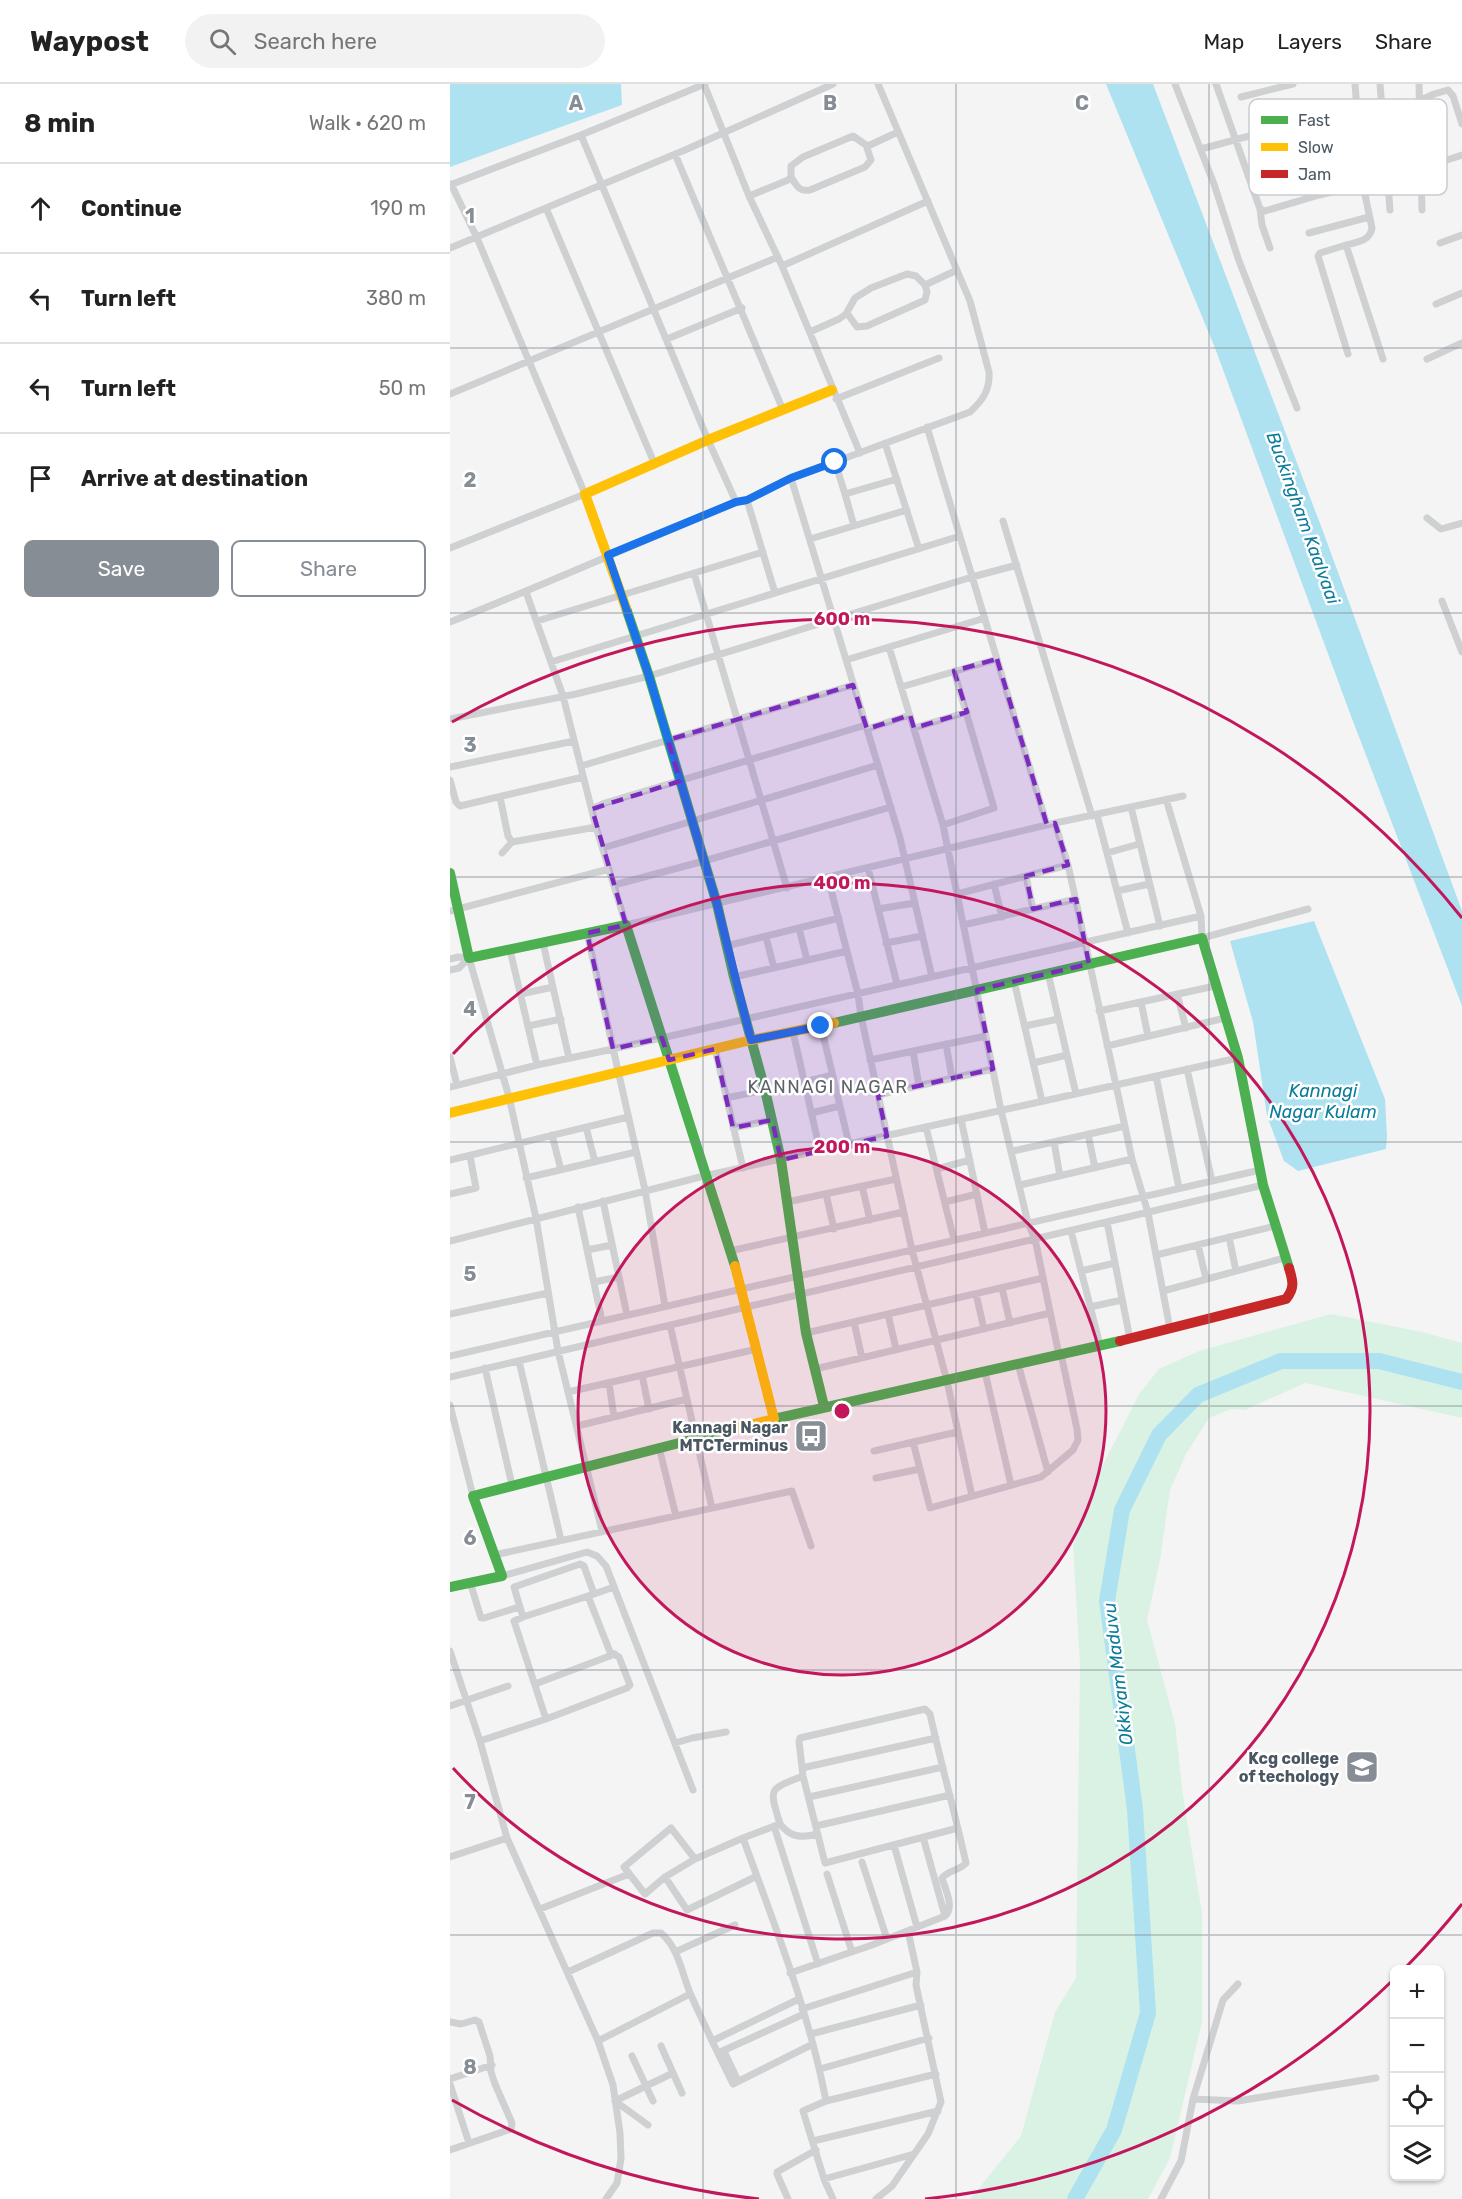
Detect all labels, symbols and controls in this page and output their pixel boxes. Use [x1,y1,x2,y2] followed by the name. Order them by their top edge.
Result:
[185,14,605,68] search box
[30,25,149,58] text: Waypost
[206,25,239,58] icon: search
[254,28,377,55] text: Search here
[1203,29,1244,54] text: Map
[1277,29,1342,54] text: Layers
[1375,29,1432,54] text: Share
[569,91,584,115] text: A
[823,91,837,115] text: B
[1075,91,1089,115] text: C
[1249,99,1447,195] legend
[24,108,95,139] text: 8 min
[309,111,426,135] text: Walk · 620 m
[1298,111,1330,130] text: Fast
[1298,138,1334,157] text: Slow
[1298,165,1331,184] text: Jam
[24,192,57,225] icon: ahead
[81,195,182,222] text: Continue
[370,196,426,220] text: 190 m
[465,204,475,228] text: 1
[24,282,57,315] icon: left
[81,285,176,312] text: Turn left
[366,286,426,310] text: 380 m
[24,372,57,405] icon: left
[81,375,176,402] text: Turn left
[379,376,426,400] text: 50 m
[1262,429,1345,608] water label: Buckingham Kaalvaai
[821,448,847,474] route start
[24,462,57,495] icon: arrive
[81,465,308,492] text: Arrive at destination
[464,468,477,492] text: 2
[24,540,219,597] button: Save
[231,540,426,597] button: Share
[814,608,870,630] text: 600 m
[463,733,477,757] text: 3
[813,872,871,894] text: 400 m
[463,997,477,1021] text: 4
[807,1012,833,1038] route end
[747,1076,909,1098] district label: KANNAGI NAGAR
[1269,1080,1377,1123] water label: Kannagi Nagar Kulam
[814,1136,870,1158] text: 200 m
[464,1262,477,1286] text: 5
[832,1401,852,1421] centre of rings
[672,1418,789,1455] place label: Kannagi Nagar MTCTerminus
[793,1418,829,1454] bus stop icon: Kannagi Nagar MTCTerminus
[463,1526,477,1550] text: 6
[1098,1601,1138,1747] water label: Okkiyam Maduvu
[1239,1749,1339,1786] place label: Kcg college of techology
[1344,1749,1380,1785] school or university icon: Kcg college of techology
[464,1790,476,1814] text: 7
[1390,1965,1444,2181] map controls
[1390,1965,1444,2019] button: +
[1390,2019,1444,2073] button: −
[463,2055,477,2079] text: 8
[1390,2073,1444,2127] button: locate
[1390,2127,1444,2181] button: layers

